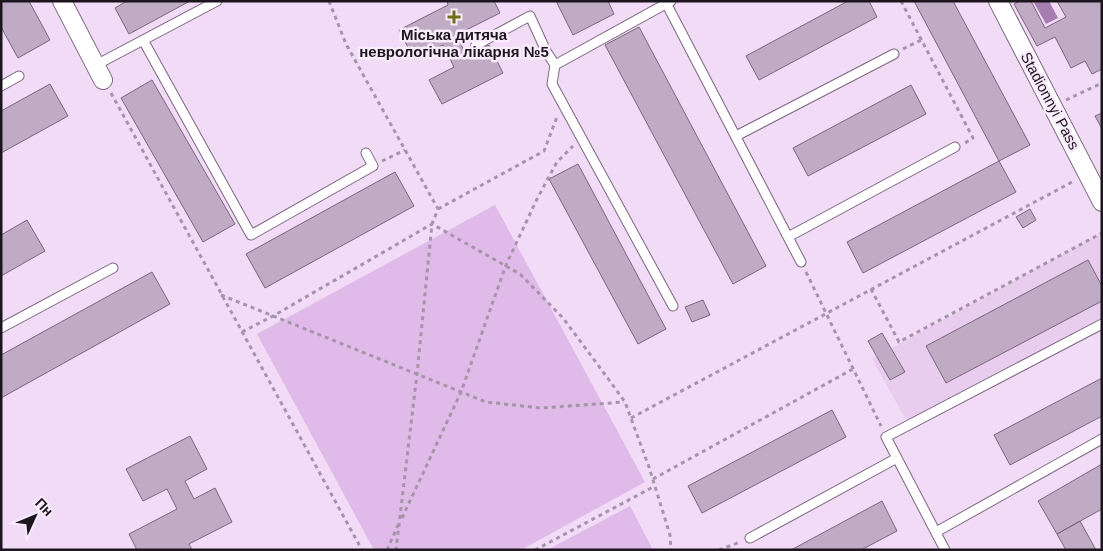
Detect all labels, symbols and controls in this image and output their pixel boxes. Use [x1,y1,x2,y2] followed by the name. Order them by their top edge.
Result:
[447,10,461,24] marker: Міська дитяча неврологічна лікарня №5
[359,26,549,60] place label: Міська дитяча неврологічна лікарня №5
[1018,49,1083,152] street label: Stadionnyi Pass
[10,491,60,541] north arrow
[32,495,57,519] text: Пн

